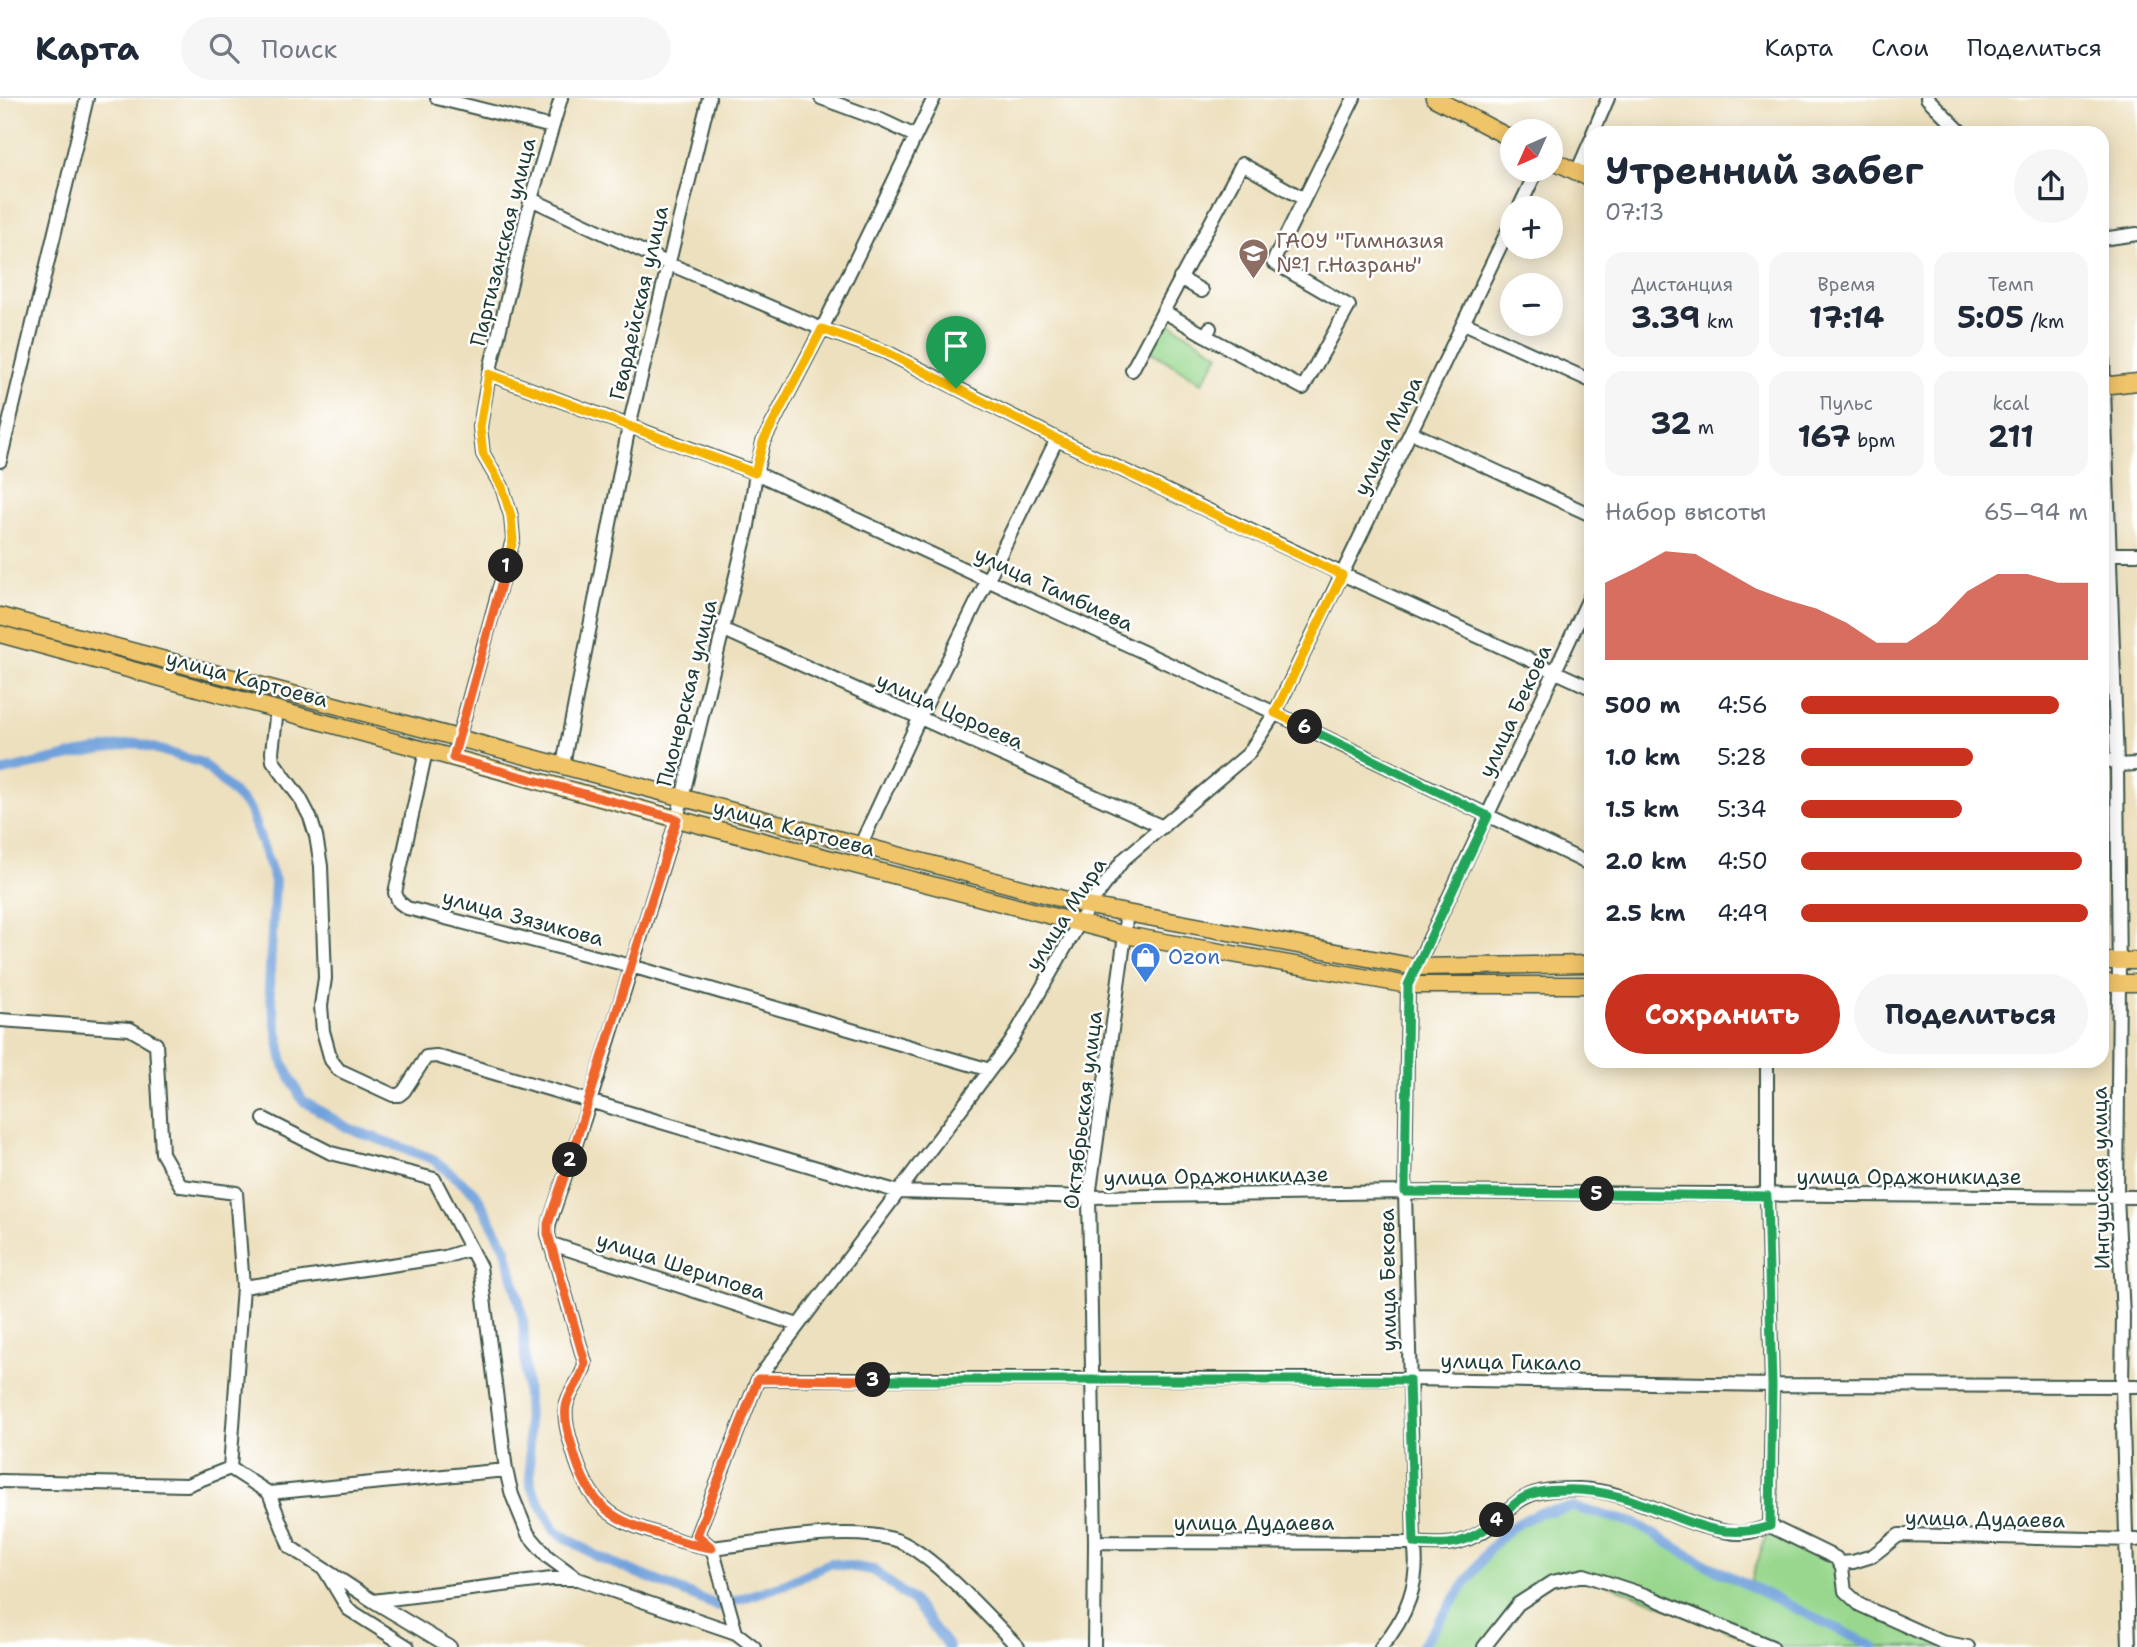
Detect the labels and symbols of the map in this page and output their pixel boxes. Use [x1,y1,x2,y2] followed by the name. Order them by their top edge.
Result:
[1500,119,1563,182] north arrow
[464,135,542,349] street label: Партизанская улица
[603,203,675,403] street label: Гвардейская улица
[1276,227,1444,279] place label: ГАОУ "Гимназия №1 г.Назрань"
[1236,236,1270,280] school or university icon: ГАОУ "Гимназия №1 г.Назрань"
[926,316,986,388] pin
[1347,372,1429,500] street label: улица Мира
[970,540,1138,638] street label: улица Тамбиева
[489,548,524,584] pin: 1
[650,596,724,790] street label: Пионерская улица
[1472,640,1558,782] street label: улица Бекова
[163,644,331,714] street label: улица Картоева
[872,666,1028,756] street label: улица Цороева
[1288,710,1322,744] pin: 6
[710,793,878,863] street label: улица Картоева
[1019,852,1113,976] street label: улица Мира
[439,883,607,953] street label: улица Зязикова
[1128,940,1162,984] shop icon: Ozon
[1168,943,1220,971] place label: Ozon
[1057,1009,1109,1211] street label: Октябрьская улица
[2085,1086,2117,1270] street label: Ингушская улица
[552,1142,588,1178] pin: 2
[1103,1160,1329,1192] street label: улица Орджоникидзе
[1796,1163,2022,1191] street label: улица Орджоникидзе
[1580,1176,1614,1212] pin: 5
[1373,1208,1403,1352] street label: улица Бекова
[593,1225,769,1307] street label: улица Шерипова
[1440,1347,1582,1377] street label: улица Гикало
[856,1362,890,1398] pin: 3
[1480,1502,1514,1538] pin: 4
[1905,1504,2065,1534] street label: улица Дудаева
[1174,1509,1334,1537] street label: улица Дудаева

